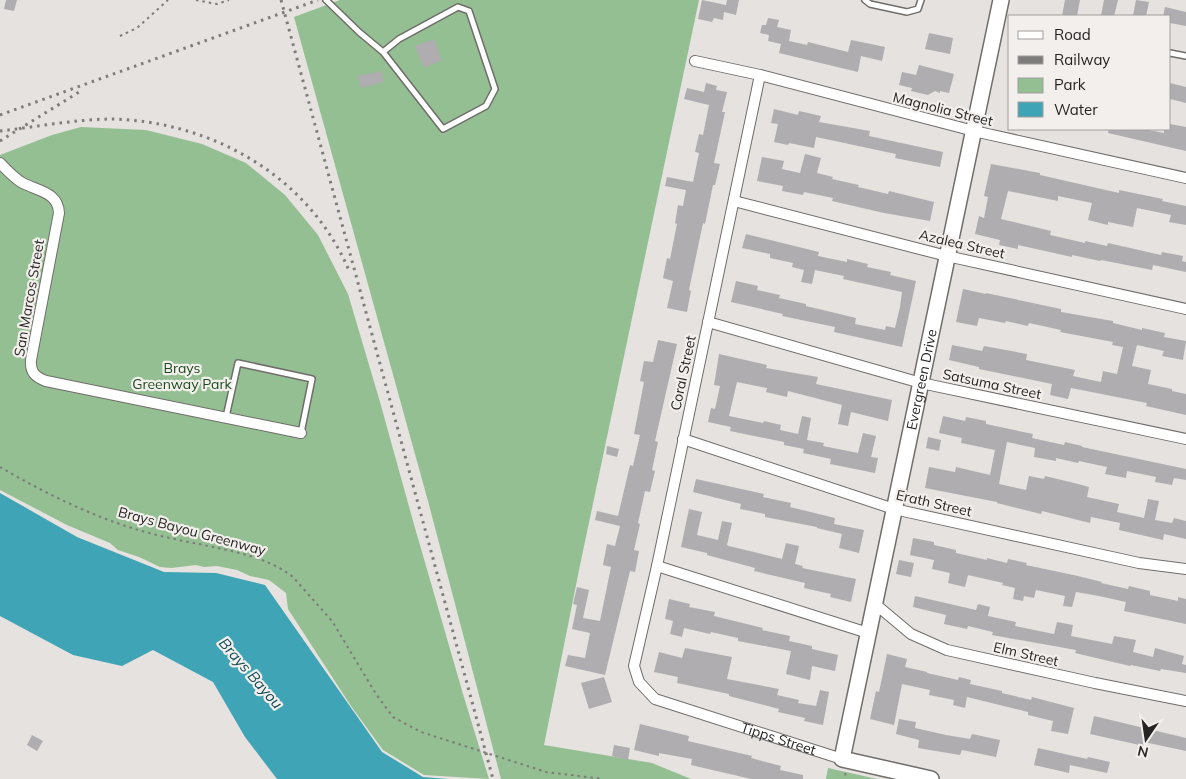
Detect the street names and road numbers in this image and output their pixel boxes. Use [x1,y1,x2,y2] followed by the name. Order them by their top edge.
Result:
[891,88,995,130] street label: Magnolia Street
[917,225,1007,263] street label: Azalea Street
[10,238,48,358] street label: San Marcos Street
[902,327,941,431] street label: Evergreen Drive
[666,334,700,412] street label: Coral Street
[941,365,1043,403] street label: Satsuma Street
[894,486,974,520] street label: Erath Street
[116,503,268,560] street label: Brays Bayou Greenway
[992,638,1060,670] street label: Elm Street
[739,718,818,759] street label: Tipps Street

